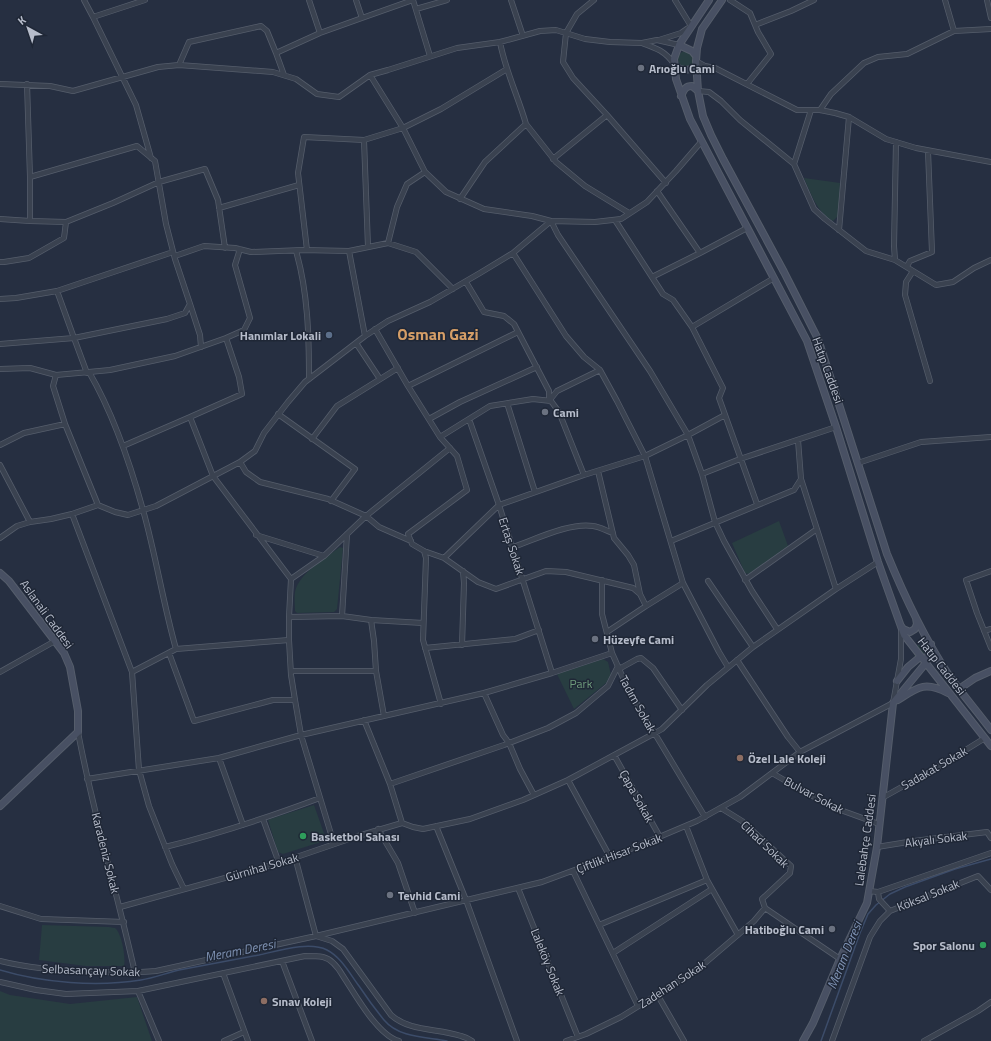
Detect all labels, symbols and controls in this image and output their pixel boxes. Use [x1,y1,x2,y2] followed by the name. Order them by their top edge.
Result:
[8,8,48,48] north arrow
[14,12,30,29] text: K
[649,59,715,78] place label: Arıoğlu Cami
[636,63,646,73] marker: Arıoğlu Cami
[397,322,479,346] district label: Osman Gazi
[240,326,321,345] place label: Hanımlar Lokali
[324,330,334,340] marker: Hanımlar Lokali
[807,334,849,406] street label: Hatıp Caddesi
[553,403,579,422] place label: Cami
[540,407,550,417] marker: Cami
[494,515,530,577] street label: Ertaş Sokak
[15,575,79,653] street label: Aslanali Caddesi
[603,630,674,649] place label: Hüzeyfe Cami
[913,633,971,699] street label: Hatıp Caddesi
[590,634,600,644] marker: Hüzeyfe Cami
[614,672,662,736] street label: Tadım Sokak
[570,674,593,693] park label: Park
[897,741,971,795] street label: Sadakat Sokak
[748,749,826,768] place label: Özel Lale Koleji
[735,753,745,763] marker: Özel Lale Koleji
[615,766,659,826] street label: Çapa Sokak
[781,771,848,819] street label: Bulvar Sokak
[849,793,881,887] street label: Lalebahçe Caddesi
[87,810,125,896] street label: Karadeniz Sokak
[736,816,794,872] street label: Cihad Sokak
[904,826,969,852] street label: Akyalı Sokak
[311,827,400,846] place label: Basketbol Sahası
[573,828,665,878] street label: Çiftlik Hisar Sokak
[298,831,308,841] marker: Basketbol Sahası
[223,847,301,886] street label: Gürnihal Sokak
[894,874,962,916] street label: Köksal Sokak
[398,886,460,905] place label: Tevhid Cami
[385,890,395,900] marker: Tevhid Cami
[821,917,867,992] water label: Meram Deresi
[745,920,824,939] place label: Hatiboğlu Cami
[827,924,837,934] marker: Hatiboğlu Cami
[526,925,570,999] street label: Laleköy Sokak
[203,933,278,967] water label: Meram Deresi
[913,936,975,955] place label: Spor Salonu
[978,940,988,950] marker: Spor Salonu
[635,955,710,1013] street label: Zadehan Sokak
[42,959,141,981] street label: Selbasançayı Sokak
[272,992,332,1011] place label: Sınav Koleji
[259,996,269,1006] marker: Sınav Koleji

